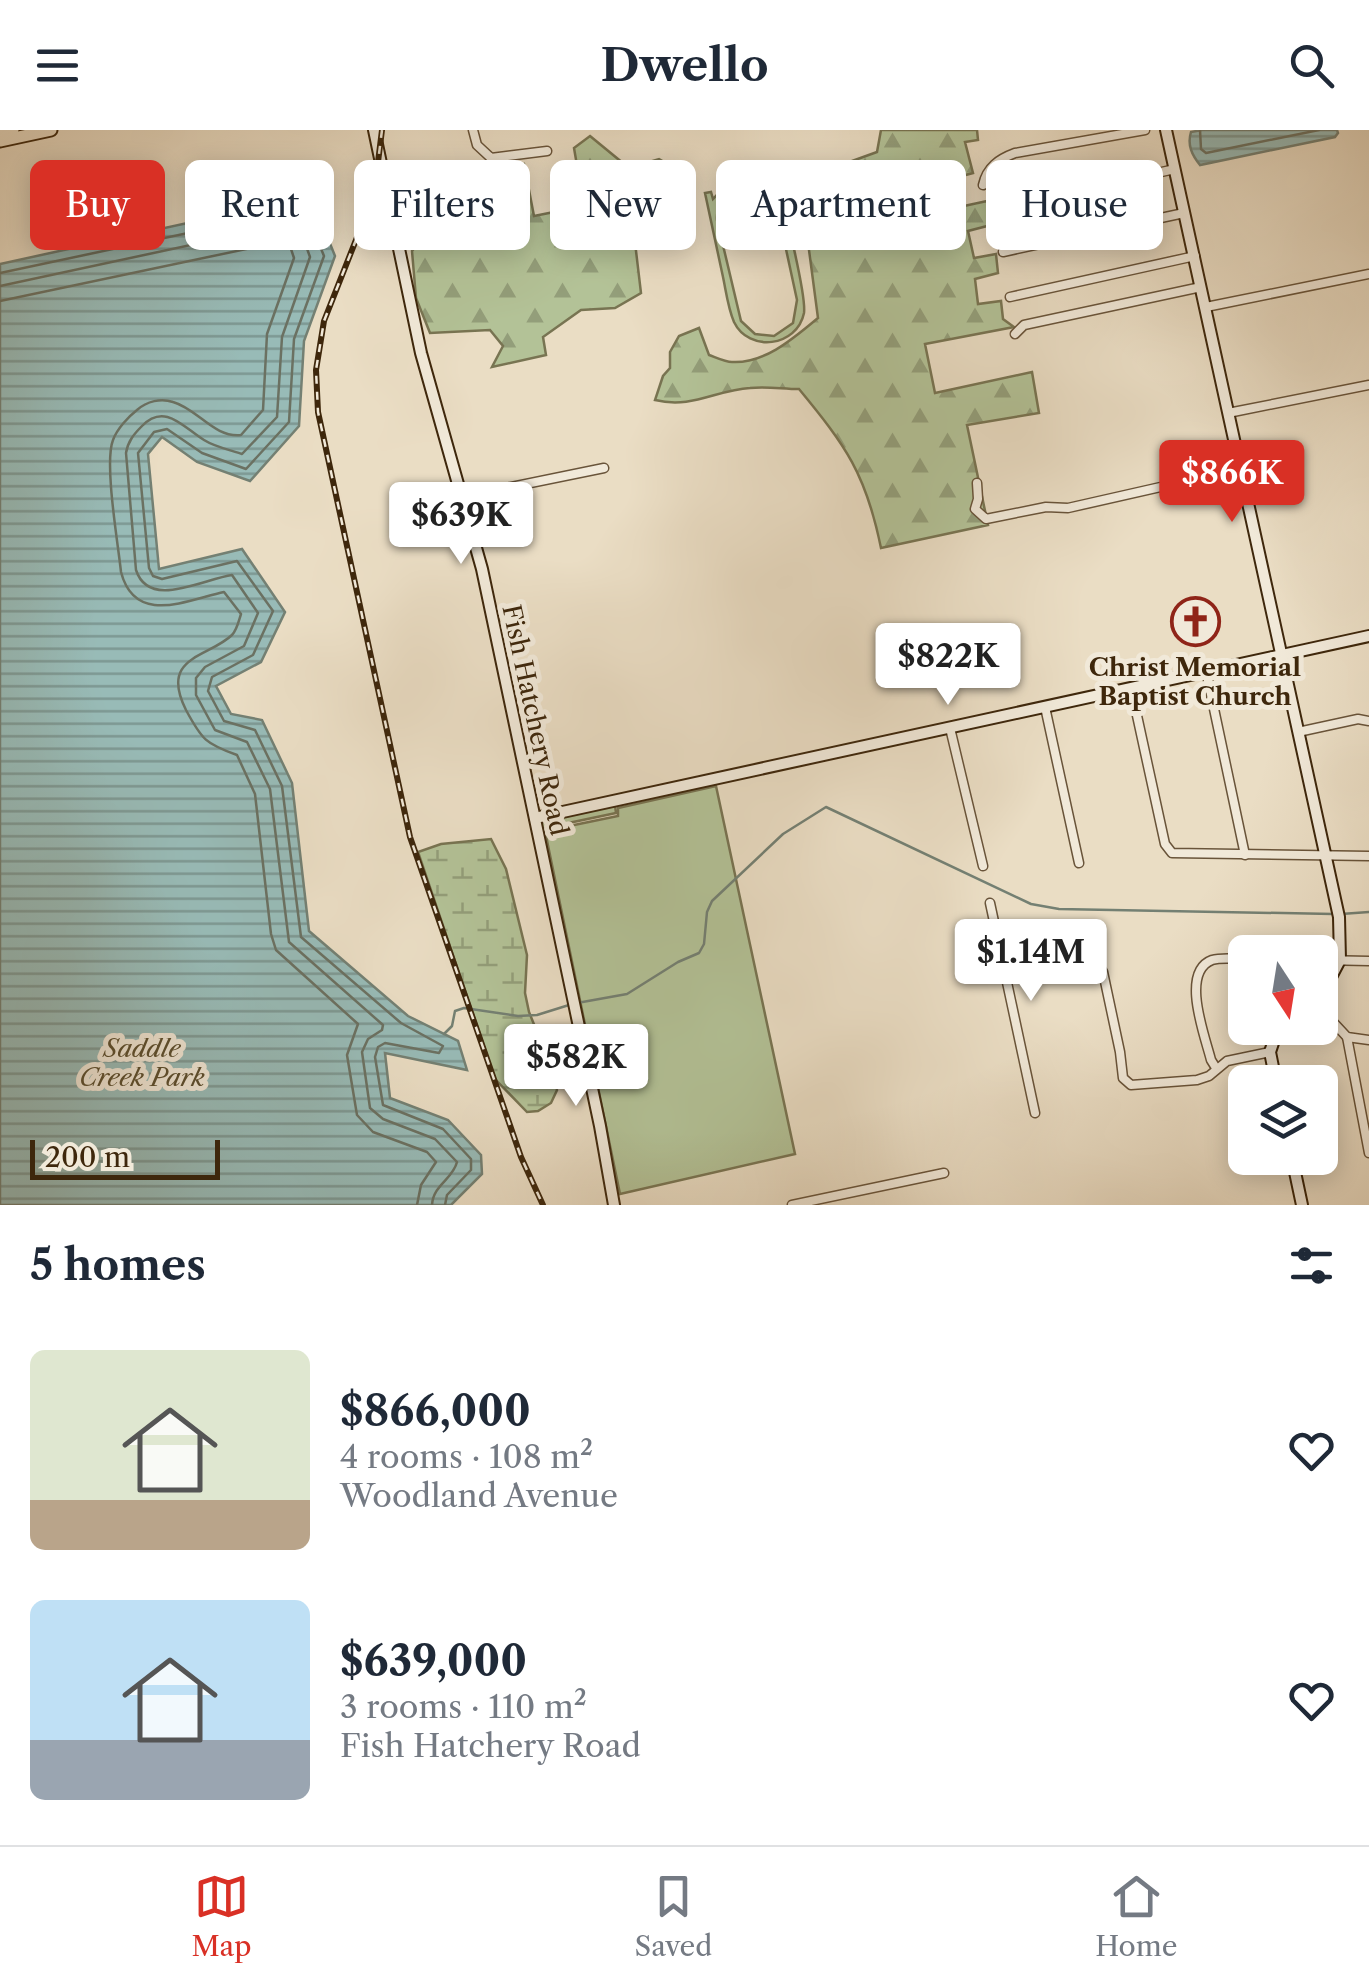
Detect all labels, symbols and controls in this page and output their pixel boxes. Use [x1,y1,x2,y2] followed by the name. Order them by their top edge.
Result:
[600,37,769,93] text: Dwello
[30,38,85,93] icon: menu
[1284,38,1339,93] icon: search
[30,160,165,250] chip: Buy
[185,160,334,250] chip: Rent
[354,160,530,250] chip: Filters
[550,160,696,250] chip: New
[716,160,966,250] chip: Apartment
[986,160,1163,250] chip: House
[1162,440,1302,525] pin: $866K
[1181,453,1283,492] text: $866K
[391,482,531,567] pin: $639K
[411,495,511,534] text: $639K
[1169,595,1221,647] church icon: Christ Memorial Baptist Church
[495,602,575,838] street label: Fish Hatchery Road
[878,623,1018,708] pin: $822K
[898,636,998,675] text: $822K
[1089,652,1301,712] place label: Christ Memorial Baptist Church
[950,919,1112,1004] pin: $1.14M
[977,932,1085,971] text: $1.14M
[1228,935,1338,1045] north arrow
[1228,935,1338,1175] map controls
[506,1024,646,1109] pin: $582K
[79,1033,205,1093] park label: Saddle Creek Park
[526,1037,626,1076] text: $582K
[1228,1065,1338,1175] button: layers
[30,1135,220,1180] scale bar
[45,1140,130,1174] text: 200 m
[1284,1238,1339,1293] icon: filters
[30,1239,206,1291] text: 5 homes
[340,1385,531,1437] text: $866,000
[110,1390,230,1510] icon: home
[1284,1423,1339,1478] icon: heart
[340,1437,593,1476] text: 4 rooms · 108 m²
[340,1476,618,1515] text: Woodland Avenue
[340,1635,527,1687] text: $639,000
[110,1640,230,1760] icon: home
[1284,1673,1339,1728] icon: heart
[340,1687,587,1726] text: 3 rooms · 110 m²
[340,1726,641,1765] text: Fish Hatchery Road
[191,1869,252,1963] tab: Map
[635,1869,712,1963] tab: Saved
[1095,1869,1178,1963] tab: Home

